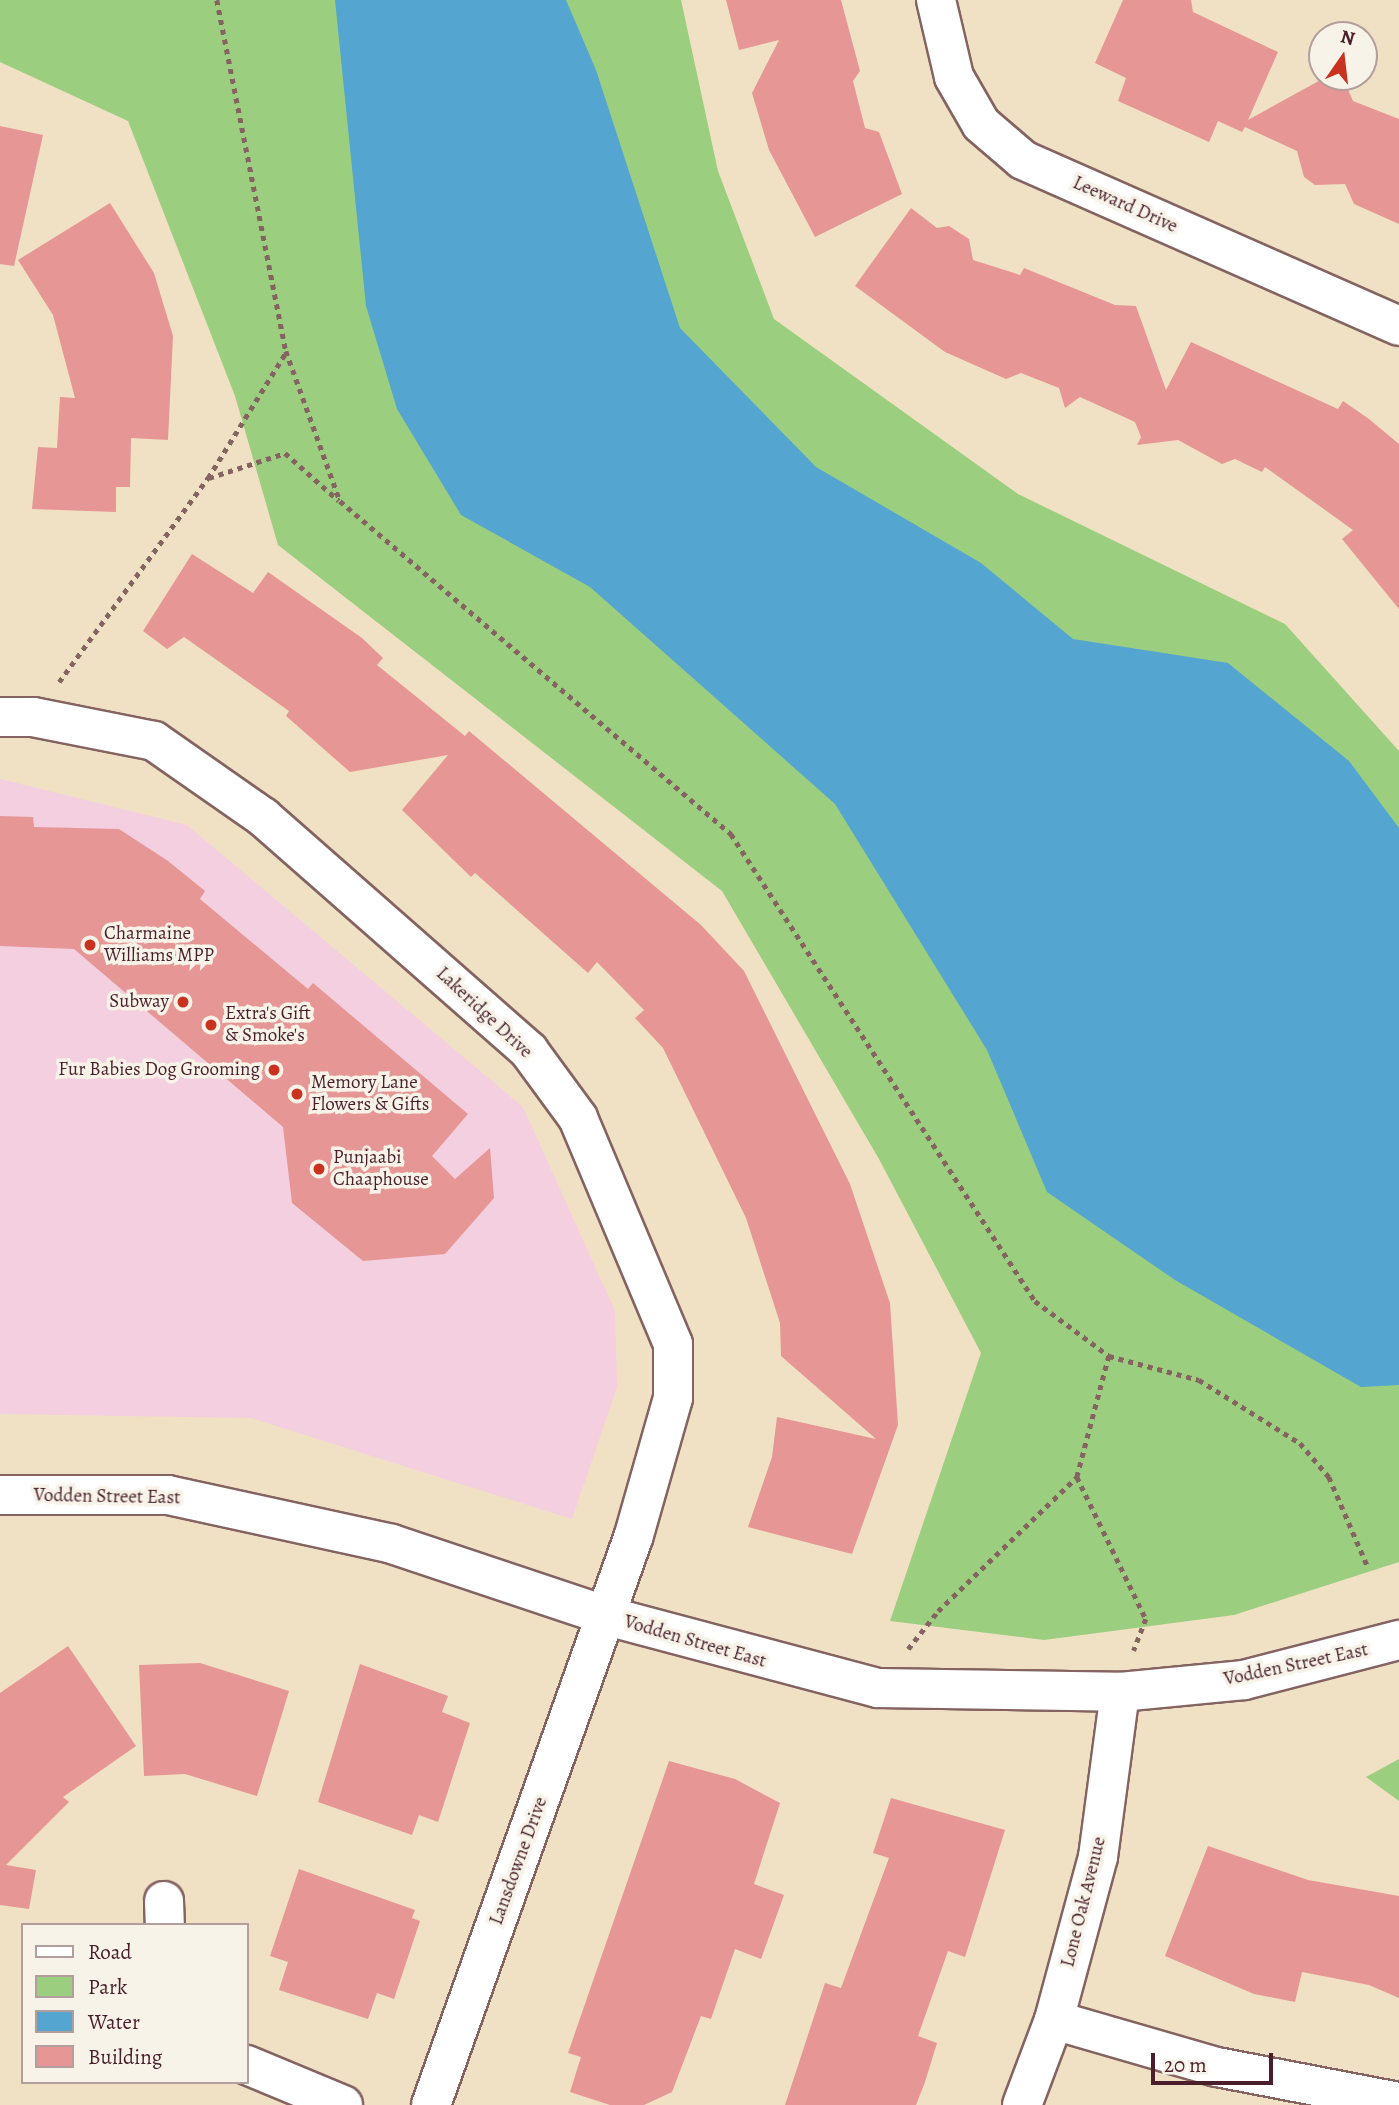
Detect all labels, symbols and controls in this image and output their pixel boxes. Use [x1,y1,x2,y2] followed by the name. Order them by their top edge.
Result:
[1308,21,1378,91] north arrow
[1338,23,1357,52] text: N
[1069,172,1181,238] street label: Leeward Drive
[104,923,214,967] place label: Charmaine Williams MPP
[82,937,98,953] marker: Charmaine Williams MPP
[431,963,537,1063] street label: Lakeridge Drive
[109,991,169,1013] place label: Subway
[175,994,191,1010] marker: Subway
[225,1003,311,1047] place label: Extra's Gift & Smoke's
[203,1017,219,1033] marker: Extra's Gift & Smoke's
[58,1059,260,1081] place label: Fur Babies Dog Grooming
[266,1062,282,1078] marker: Fur Babies Dog Grooming
[311,1072,430,1116] place label: Memory Lane Flowers & Gifts
[289,1086,305,1102] marker: Memory Lane Flowers & Gifts
[333,1147,429,1191] place label: Punjaabi Chaaphouse
[311,1161,327,1177] marker: Punjaabi Chaaphouse
[33,1484,181,1510] street label: Vodden Street East
[621,1611,769,1673] street label: Vodden Street East
[1222,1639,1370,1691] street label: Vodden Street East
[485,1794,553,1928] street label: Lansdowne Drive
[1057,1834,1111,1970] street label: Lone Oak Avenue
[21,1923,248,2084] legend
[88,1938,132,1966] text: Road
[88,1973,127,2001] text: Park
[88,2008,140,2036] text: Water
[1154,2038,1276,2082] scale bar
[88,2043,162,2071] text: Building
[1164,2051,1207,2079] text: 20 m

